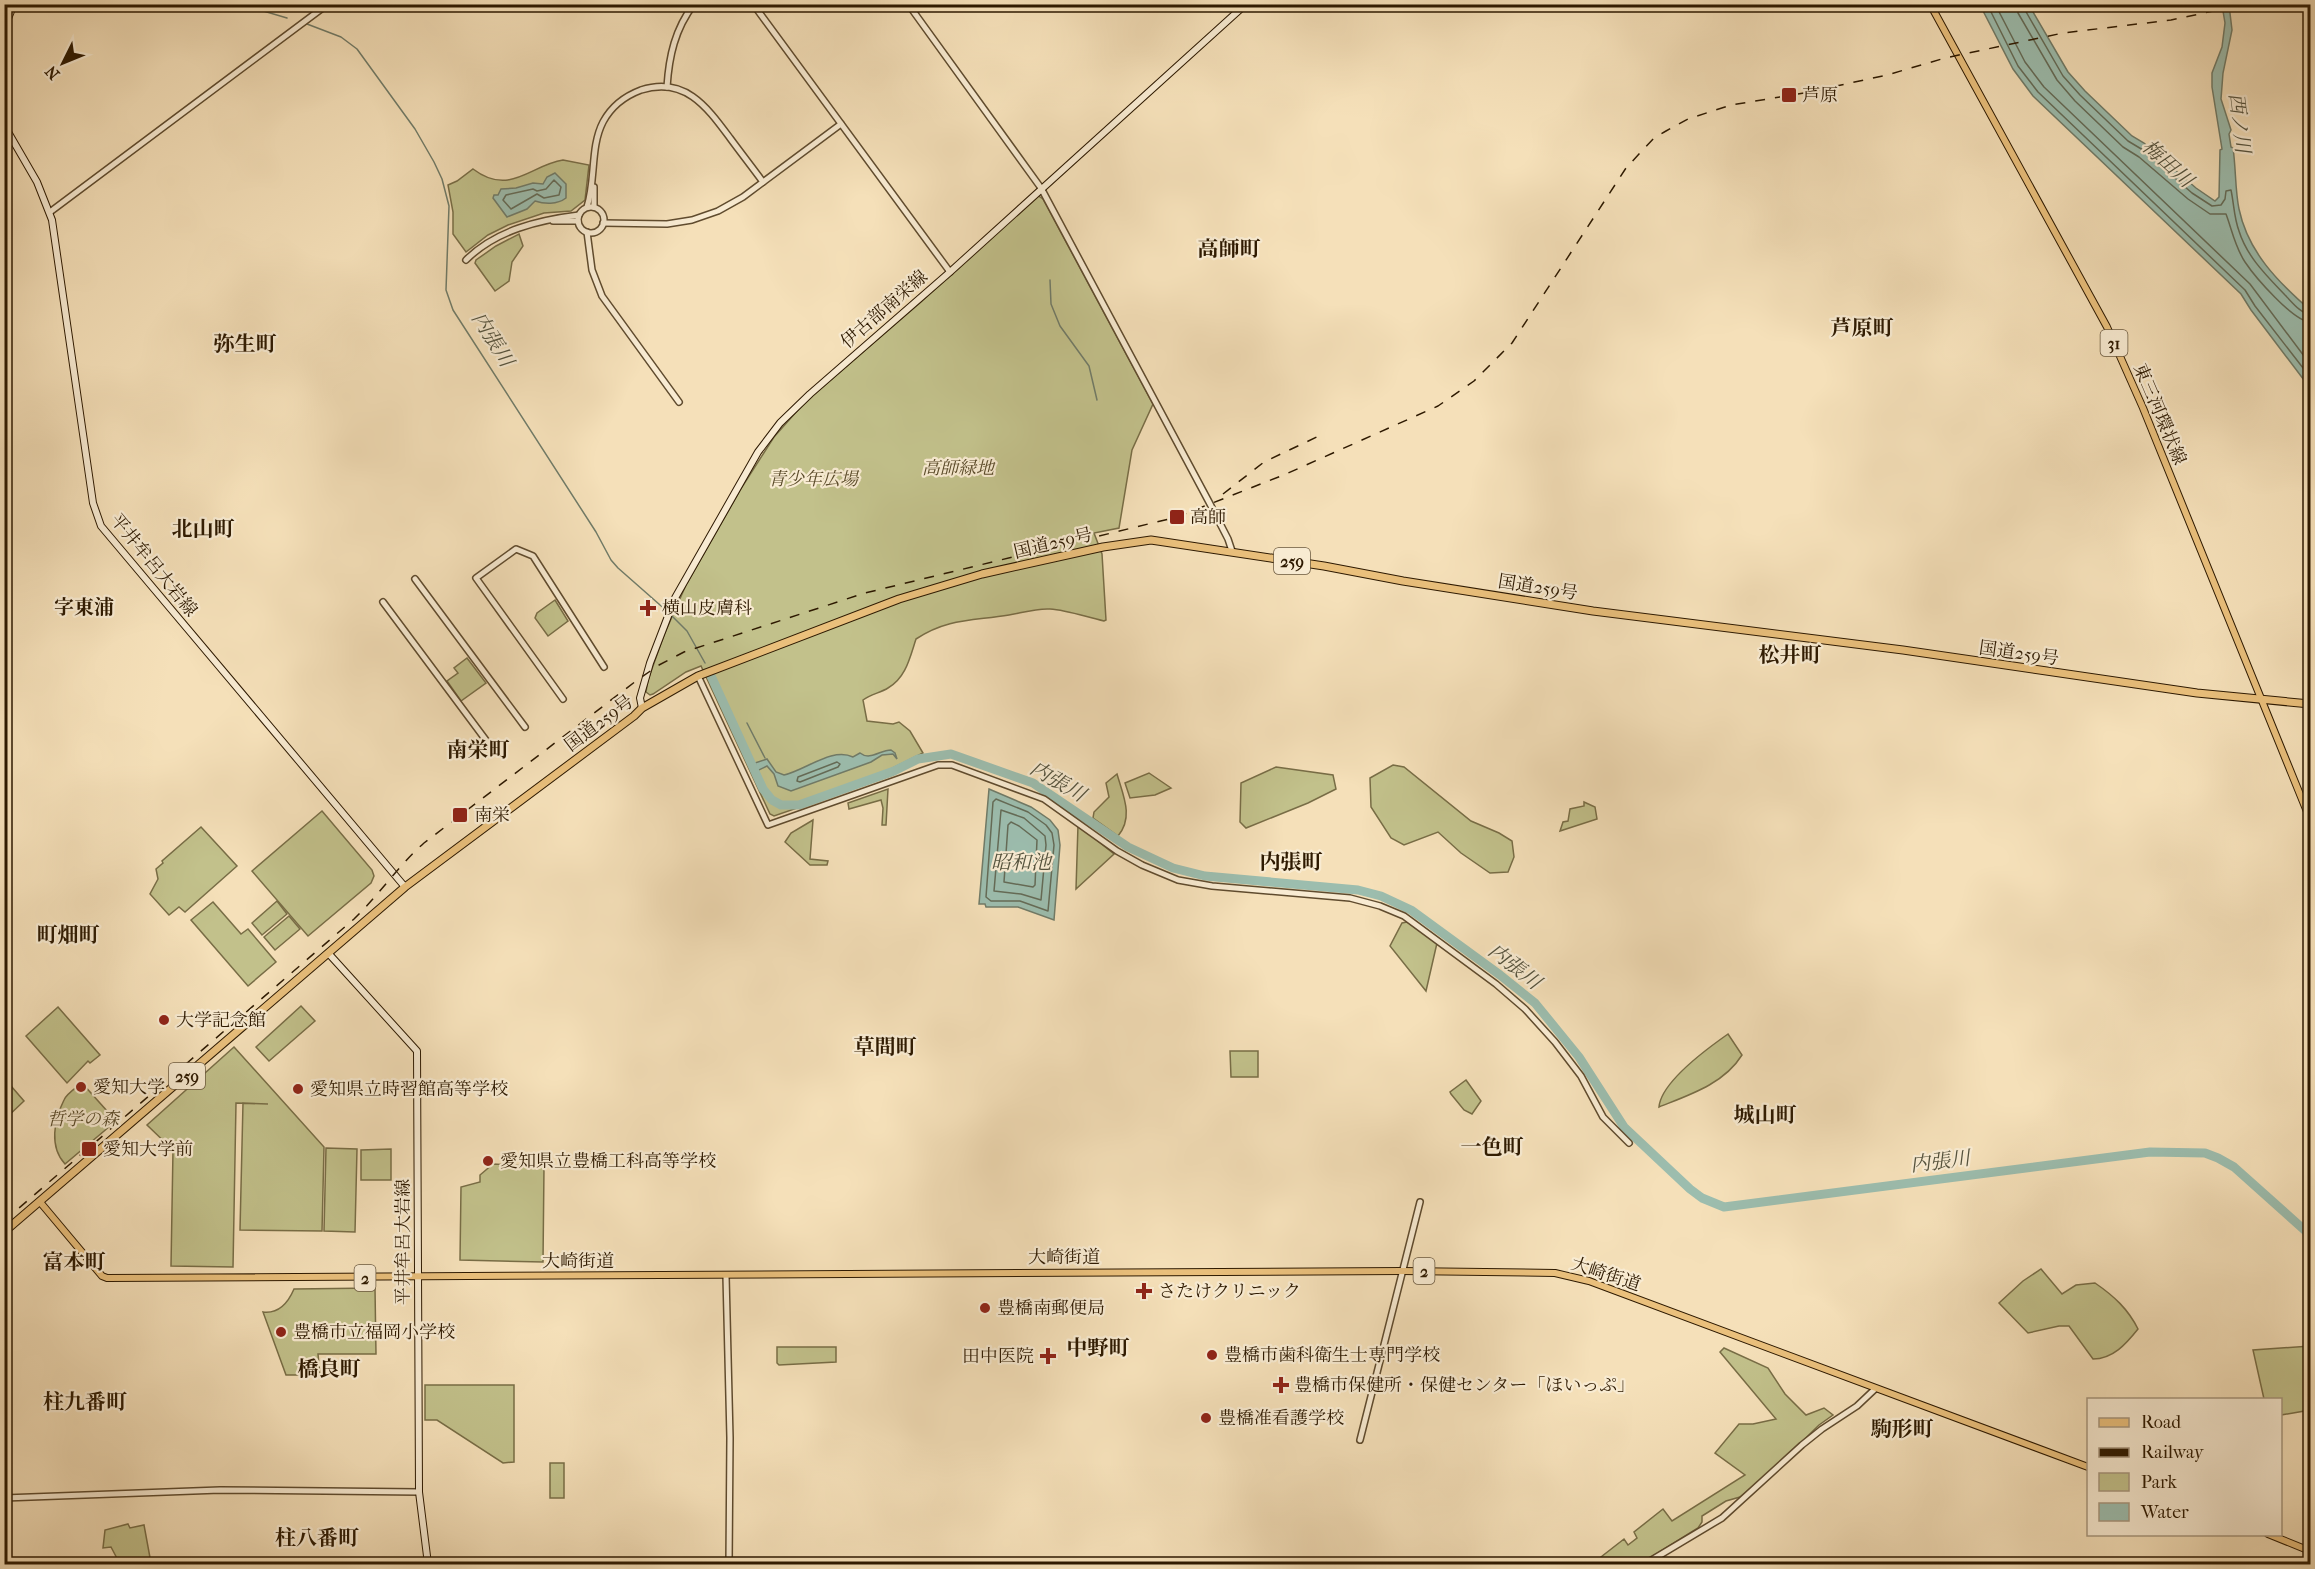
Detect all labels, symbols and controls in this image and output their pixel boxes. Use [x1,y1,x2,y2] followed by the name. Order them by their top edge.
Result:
[33,33,93,93] north arrow
[41,61,63,84] text: N
[1802,85,1838,106] place label: 芦原
[1780,86,1798,104] marker: 芦原
[2224,92,2255,156] water label: 西ノ川
[2138,135,2199,193] water label: 梅田川
[1198,237,1261,261] district label: 高師町
[837,266,932,353] street label: 伊古部南栄線
[467,308,519,372] water label: 内張川
[1831,316,1894,340] district label: 芦原町
[2100,330,2128,356] road number: 31
[214,332,277,356] district label: 弥生町
[2129,360,2190,468] street label: 東三河環状線
[922,458,996,479] park label: 高師緑地
[768,469,860,490] park label: 青少年広場
[1190,507,1226,528] place label: 高師
[1168,508,1186,526] marker: 高師
[106,510,201,621] street label: 平井牟呂大岩線
[172,517,235,541] district label: 北山町
[1012,524,1095,563] street label: 国道259号
[1274,548,1310,574] road number: 259
[1497,571,1579,604] street label: 国道259号
[54,596,114,619] district label: 字東浦
[662,598,752,619] place label: 横山皮膚科
[639,599,657,617] marker: 横山皮膚科
[1978,637,2060,669] street label: 国道259号
[1759,643,1822,667] district label: 松井町
[561,691,638,756] street label: 国道259号
[447,738,510,762] district label: 南栄町
[1026,756,1091,807] water label: 内張川
[474,805,510,826] place label: 南栄
[451,806,469,824] marker: 南栄
[1260,850,1323,874] district label: 内張町
[991,851,1053,874] water label: 昭和池
[37,923,100,947] district label: 町畑町
[1484,939,1547,995] water label: 内張川
[176,1010,266,1031] place label: 大学記念館
[157,1013,171,1027] marker: 大学記念館
[854,1035,917,1059] district label: 草間町
[169,1063,205,1089] road number: 259
[93,1077,165,1098] place label: 愛知大学
[310,1079,508,1100] place label: 愛知県立時習館高等学校
[74,1080,88,1094] marker: 愛知大学
[291,1082,305,1096] marker: 愛知県立時習館高等学校
[1734,1103,1797,1127] district label: 城山町
[47,1109,121,1130] park label: 哲学の森
[1461,1135,1524,1159] district label: 一色町
[103,1139,193,1160] place label: 愛知大学前
[80,1140,98,1158] marker: 愛知大学前
[1909,1146,1973,1177] water label: 内張川
[500,1151,716,1172] place label: 愛知県立豊橋工科高等学校
[481,1154,495,1168] marker: 愛知県立豊橋工科高等学校
[393,1179,414,1305] street label: 平井牟呂大岩線
[1028,1247,1100,1268] street label: 大崎街道
[43,1250,106,1274] district label: 富本町
[542,1251,614,1272] street label: 大崎街道
[1568,1253,1643,1296] street label: 大崎街道
[1414,1258,1434,1284] road number: 2
[354,1265,376,1291] road number: 2
[1158,1281,1301,1302] place label: さたけクリニック
[1135,1282,1153,1300] marker: さたけクリニック
[997,1298,1105,1319] place label: 豊橋南郵便局
[978,1301,992,1315] marker: 豊橋南郵便局
[293,1322,455,1343] place label: 豊橋市立福岡小学校
[274,1325,288,1339] marker: 豊橋市立福岡小学校
[1067,1336,1130,1360] district label: 中野町
[1224,1345,1440,1366] place label: 豊橋市歯科衛生士専門学校
[962,1346,1034,1367] place label: 田中医院
[1039,1347,1057,1365] marker: 田中医院
[1205,1348,1219,1362] marker: 豊橋市歯科衛生士専門学校
[298,1357,361,1381] district label: 橋良町
[1294,1375,1635,1396] place label: 豊橋市保健所・保健センター「ほいっぷ」
[1272,1376,1290,1394] marker: 豊橋市保健所・保健センター「ほいっぷ」
[43,1390,127,1414] district label: 柱九番町
[2087,1398,2282,1536] legend
[1218,1408,1344,1429] place label: 豊橋准看護学校
[1199,1411,1213,1425] marker: 豊橋准看護学校
[2141,1412,2181,1433] text: Road
[1871,1417,1934,1441] district label: 駒形町
[2141,1442,2205,1463] text: Railway
[2141,1472,2178,1493] text: Park
[2140,1502,2189,1523] text: Water
[275,1526,359,1550] district label: 柱八番町

